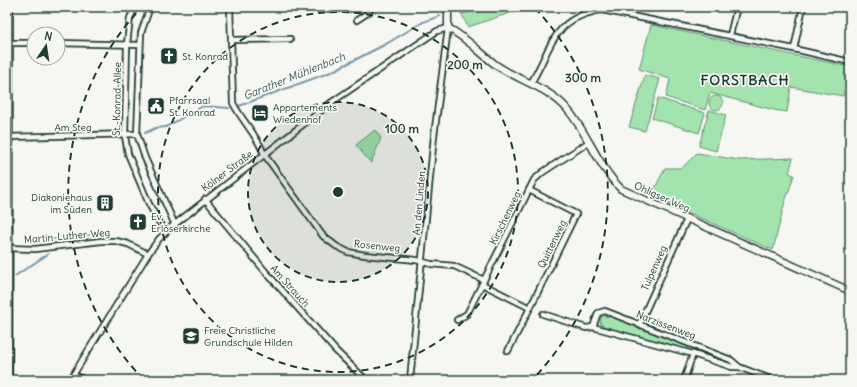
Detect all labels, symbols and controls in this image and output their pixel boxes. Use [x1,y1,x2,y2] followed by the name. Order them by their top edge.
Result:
[26,26,66,66] north arrow
[43,29,54,44] text: N
[159,46,179,66] church icon: St. Konrad
[241,49,348,103] water label: Garather Mühlenbach
[182,50,228,63] place label: St. Konrad
[447,57,483,72] text: 200 m
[110,62,124,136] street label: St.-Konrad-Allee
[565,70,601,85] text: 300 m
[701,71,789,89] district label: FORSTBACH
[169,94,215,119] place label: Pfarrsaal St. Konrad
[146,96,166,116] public building icon: Pfarrsaal St. Konrad
[273,101,337,126] place label: Appartements Wiedenhof
[250,103,270,123] hotel icon: Appartements Wiedenhof
[54,121,92,134] street label: Am Steg
[385,121,419,136] text: 100 m
[199,148,255,194] street label: Kölner Straße
[410,170,428,236] street label: An den Linden
[632,179,692,215] street label: Ohligser Weg
[331,185,345,199] centre of rings
[486,189,524,247] street label: Kirschenweg
[31,191,92,216] place label: Diakoniehaus im Süden
[95,193,115,213] building icon: Diakoniehaus im Süden
[151,210,210,235] place label: Ev. Erlöserkirche
[128,212,148,232] church icon: Ev. Erlöserkirche
[535,218,569,270] street label: Quittenweg
[23,226,111,246] street label: Martin-Luther-Weg
[353,237,401,255] street label: Rosenweg
[638,243,670,293] street label: Tulpenweg
[268,262,313,310] street label: Am Strauch
[634,308,698,342] street label: Narzissenweg
[204,324,293,349] place label: Freie Christliche Grundschule Hilden
[181,326,201,346] school or university icon: Freie Christliche Grundschule Hilden

